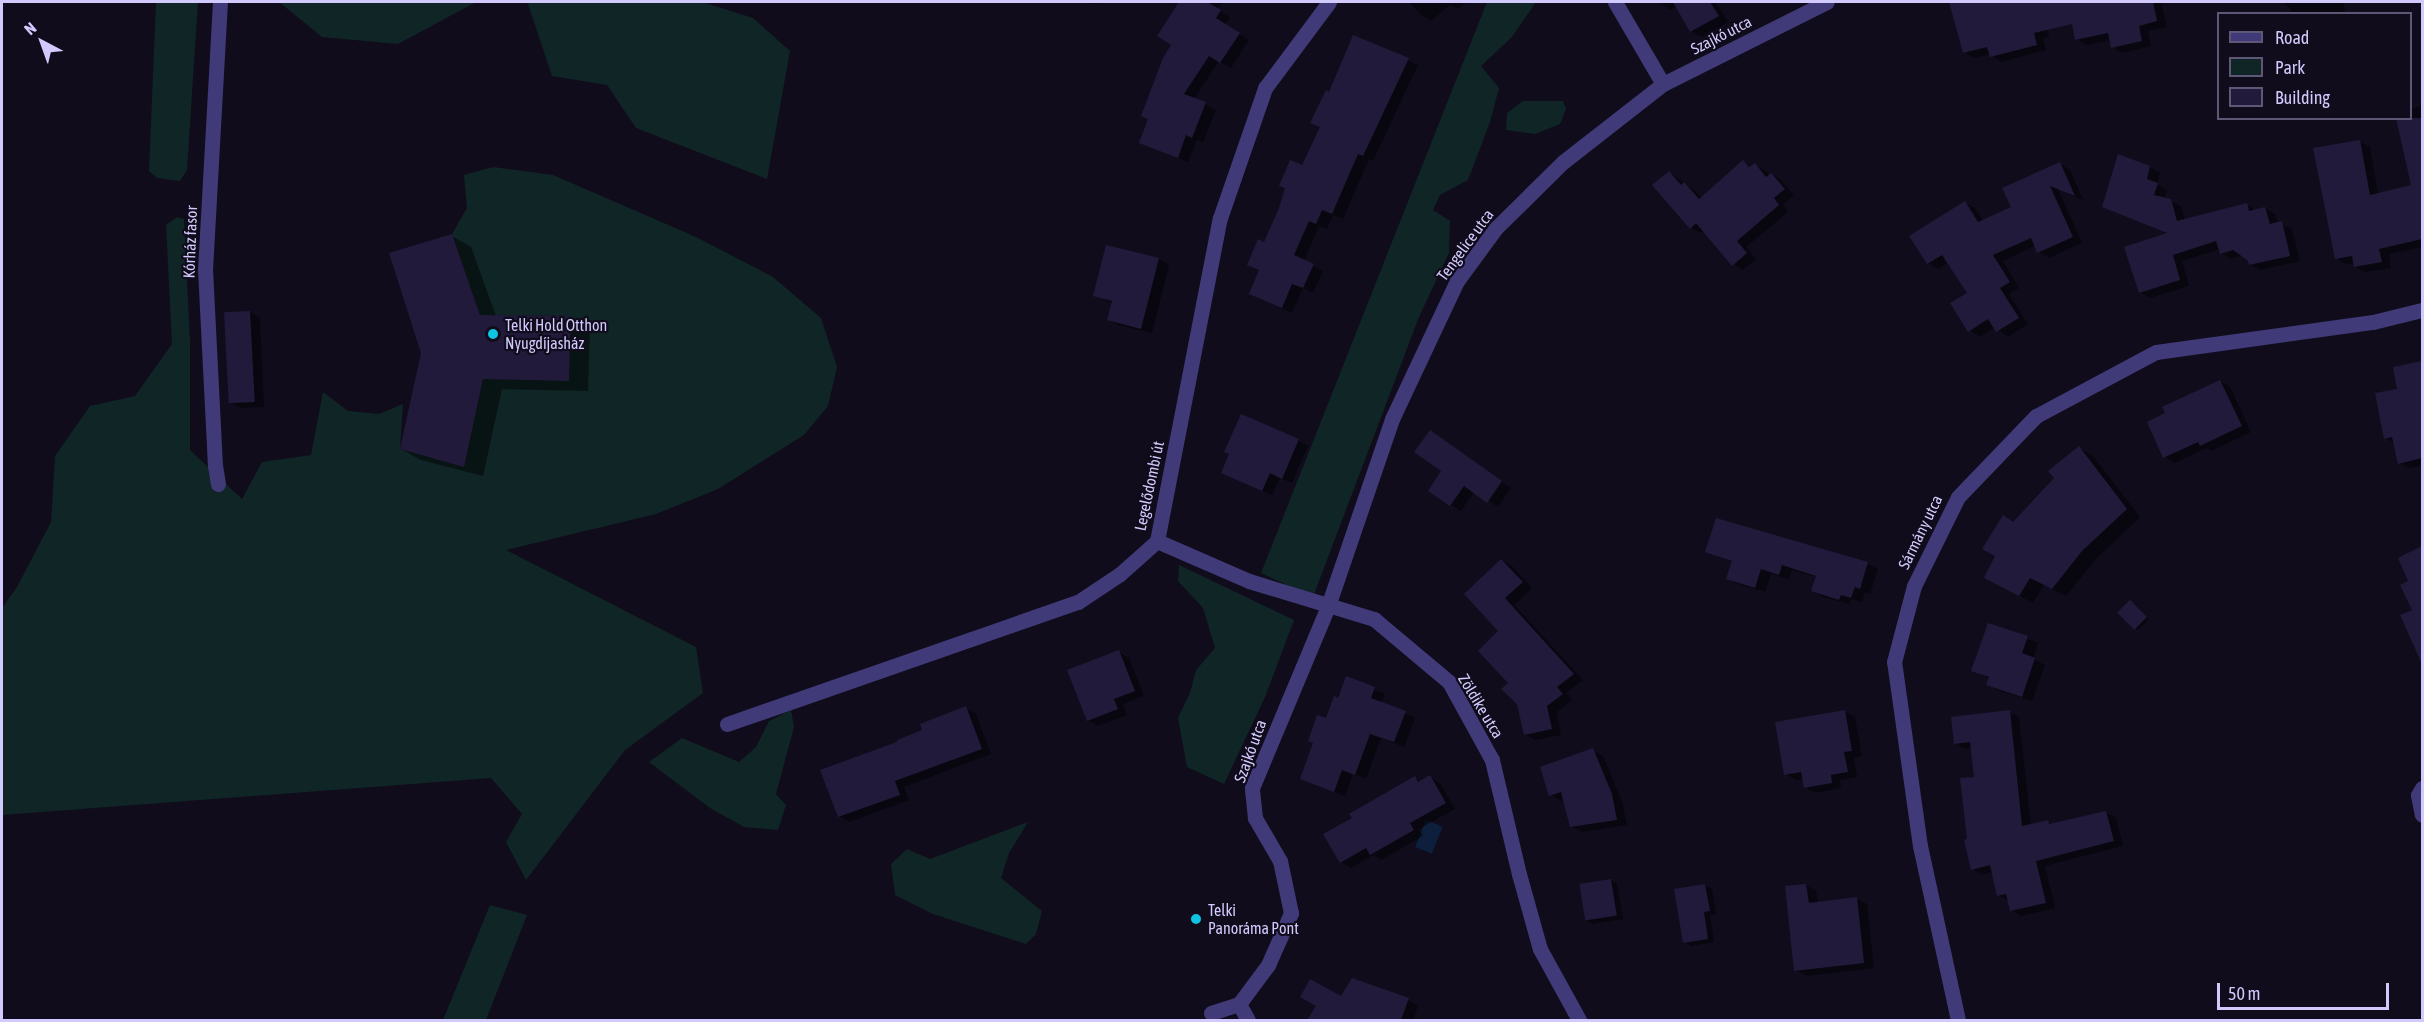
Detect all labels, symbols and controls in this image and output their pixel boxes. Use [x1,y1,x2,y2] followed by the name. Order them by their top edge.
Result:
[12,12,72,72] north arrow
[1687,12,1755,58] street label: Szajkó utca
[2217,12,2412,120] legend
[21,19,40,38] text: N
[2275,27,2309,48] text: Road
[2275,57,2305,78] text: Park
[2275,87,2330,108] text: Building
[179,205,201,279] street label: Kórház fasor
[1433,205,1497,285] street label: Tengelice utca
[505,315,607,353] place label: Telki Hold Otthon Nyugdíjasház
[486,327,500,341] marker: Telki Hold Otthon Nyugdíjasház
[1130,439,1168,533] street label: Legelődombi út
[1894,492,1946,572] street label: Sármány utca
[1454,670,1508,742] street label: Zöldike utca
[1230,717,1270,785] street label: Szajkó utca
[1208,900,1299,938] place label: Telki Panoráma Pont
[1189,912,1203,926] marker: Telki Panoráma Pont
[2220,971,2392,1009] scale bar
[2228,983,2260,1004] text: 50 m

